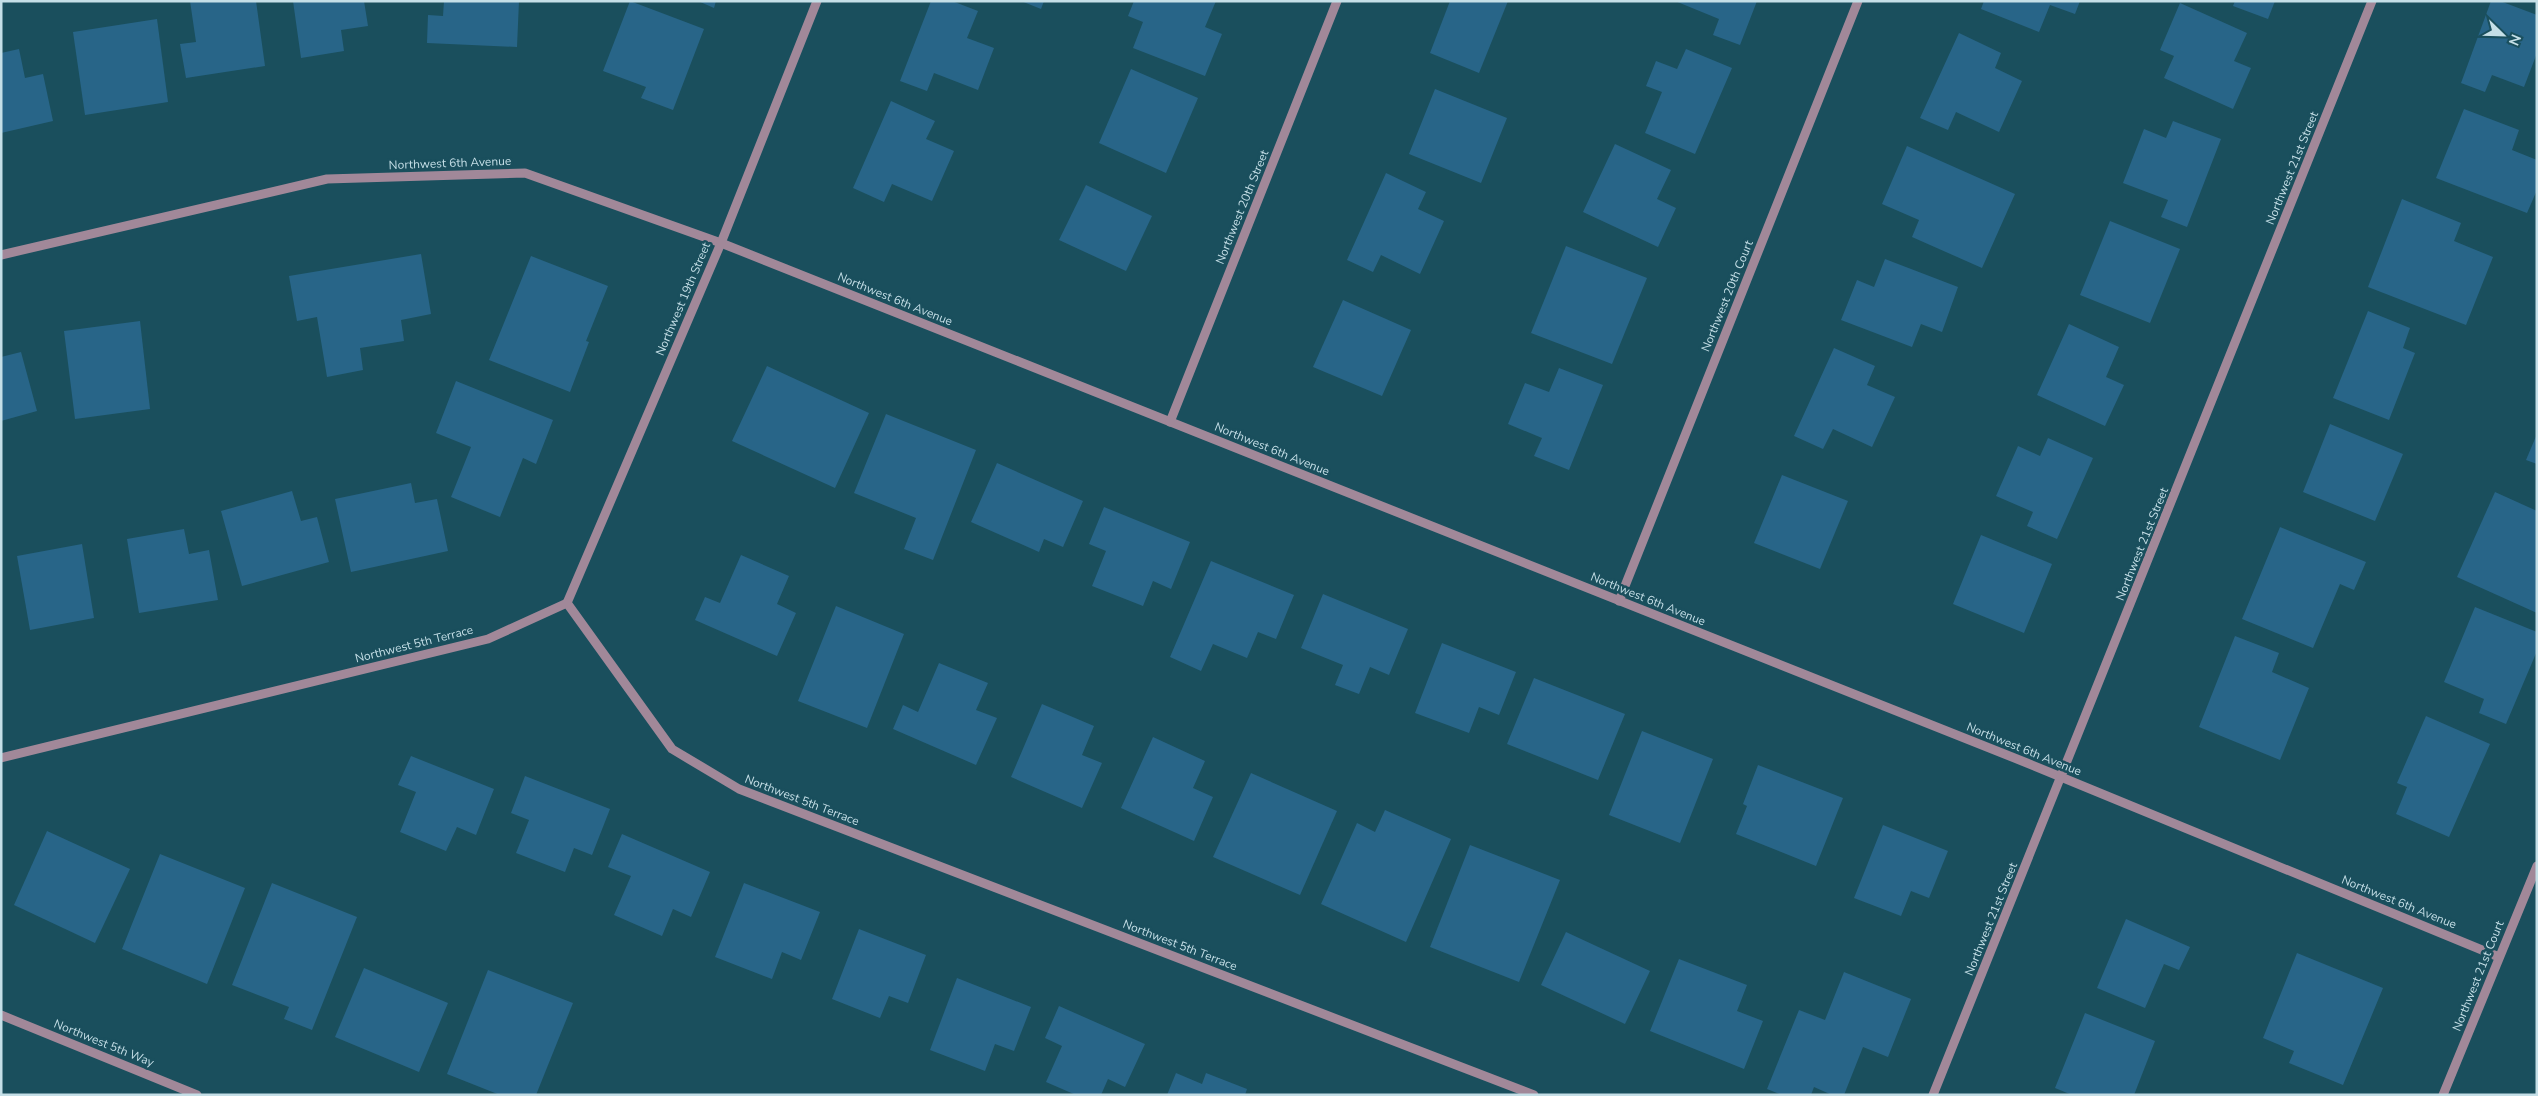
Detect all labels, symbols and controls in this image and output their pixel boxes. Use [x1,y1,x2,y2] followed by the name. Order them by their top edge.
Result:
[2478,10,2528,60] north arrow
[2504,31,2525,48] text: N
[2262,108,2322,227] street label: Northwest 21st Street
[1212,147,1273,266] street label: Northwest 20th Street
[388,153,512,173] street label: Northwest 6th Avenue
[1697,237,1757,354] street label: Northwest 20th Court
[652,239,714,358] street label: Northwest 19th Street
[835,269,955,329] street label: Northwest 6th Avenue
[1212,419,1332,479] street label: Northwest 6th Avenue
[2112,484,2172,603] street label: Northwest 21st Street
[1588,569,1708,629] street label: Northwest 6th Avenue
[353,622,475,666] street label: Northwest 5th Terrace
[1964,719,2084,779] street label: Northwest 6th Avenue
[743,771,861,829] street label: Northwest 5th Terrace
[1961,859,2021,978] street label: Northwest 21st Street
[2339,872,2459,932] street label: Northwest 6th Avenue
[1121,916,1239,974] street label: Northwest 5th Terrace
[2449,918,2508,1034] street label: Northwest 21st Court
[51,1016,157,1071] street label: Northwest 5th Way

